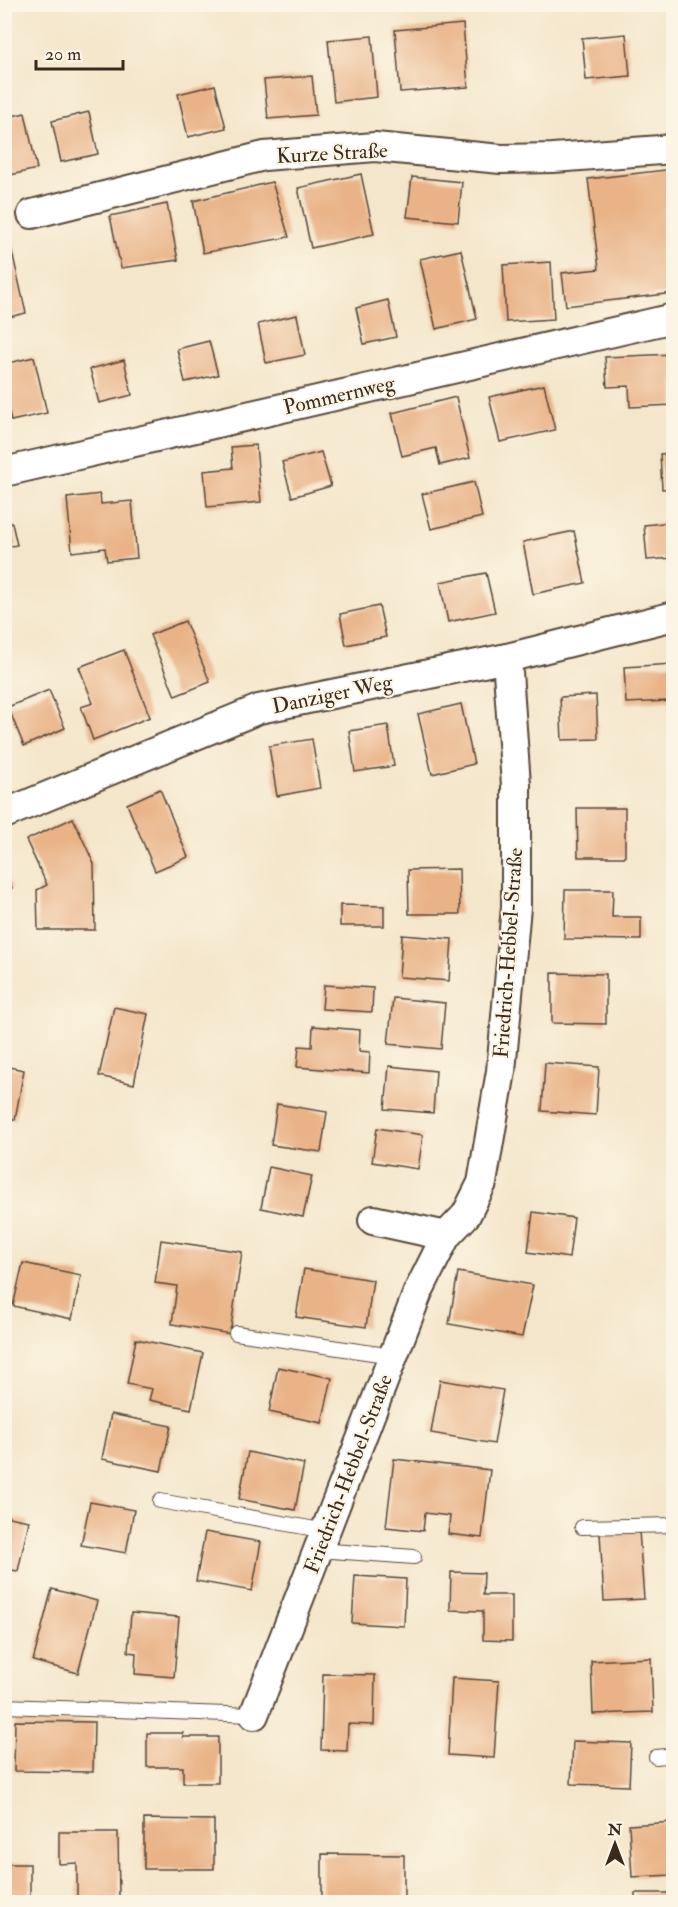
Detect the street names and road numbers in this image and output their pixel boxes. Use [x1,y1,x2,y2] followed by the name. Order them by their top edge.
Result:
[276,137,389,170] street label: Kurze Straße
[281,369,398,421] street label: Pommernweg
[269,668,395,720] street label: Danziger Weg
[488,847,529,1059] street label: Friedrich-Hebbel-Straße
[298,1371,399,1578] street label: Friedrich-Hebbel-Straße

